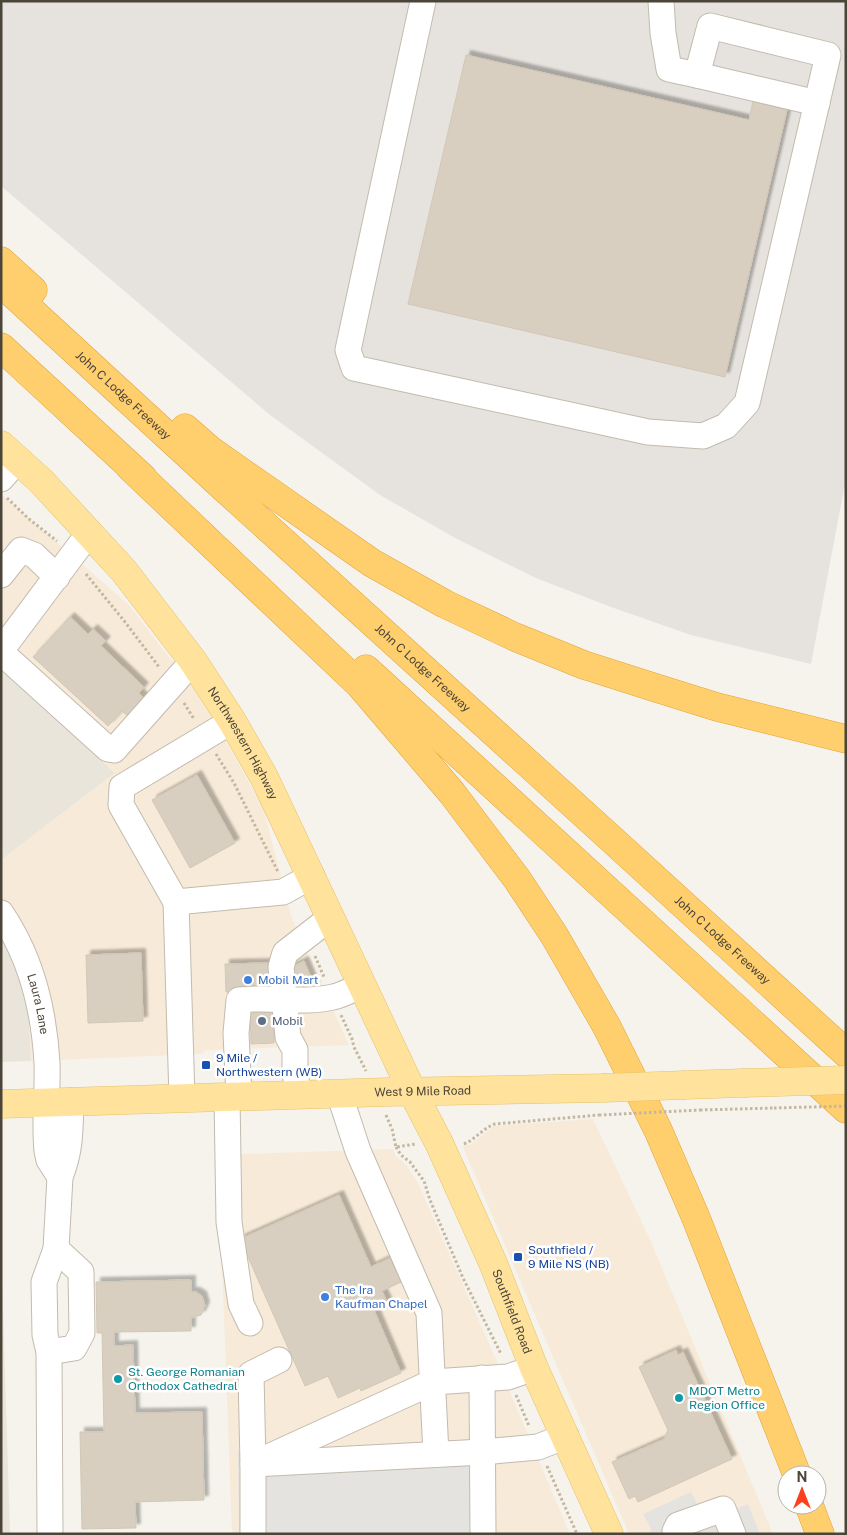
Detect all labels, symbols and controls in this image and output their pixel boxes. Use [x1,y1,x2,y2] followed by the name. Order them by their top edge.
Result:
[73,348,174,443] street label: John C Lodge Freeway
[372,621,474,715] street label: John C Lodge Freeway
[205,684,281,802] street label: Northwestern Highway
[672,893,774,988] street label: John C Lodge Freeway
[24,972,51,1035] street label: Laura Lane
[258,973,319,987] place label: Mobil Mart
[242,974,254,986] marker: Mobil Mart
[272,1014,304,1028] place label: Mobil
[256,1015,268,1027] marker: Mobil
[216,1051,322,1079] place label: 9 Mile / Northwestern (WB)
[200,1059,212,1071] marker: 9 Mile / Northwestern (WB)
[374,1083,471,1099] street label: West 9 Mile Road
[528,1243,609,1271] place label: Southfield / 9 Mile NS (NB)
[512,1251,524,1263] marker: Southfield / 9 Mile NS (NB)
[489,1267,535,1356] street label: Southfield Road
[335,1283,428,1311] place label: The Ira Kaufman Chapel
[319,1291,331,1303] marker: The Ira Kaufman Chapel
[128,1365,245,1393] place label: St. George Romanian Orthodox Cathedral
[112,1373,124,1385] marker: St. George Romanian Orthodox Cathedral
[689,1384,765,1412] place label: MDOT Metro Region Office
[673,1392,685,1404] marker: MDOT Metro Region Office
[777,1465,827,1515] north arrow
[797,1469,807,1485] text: N

